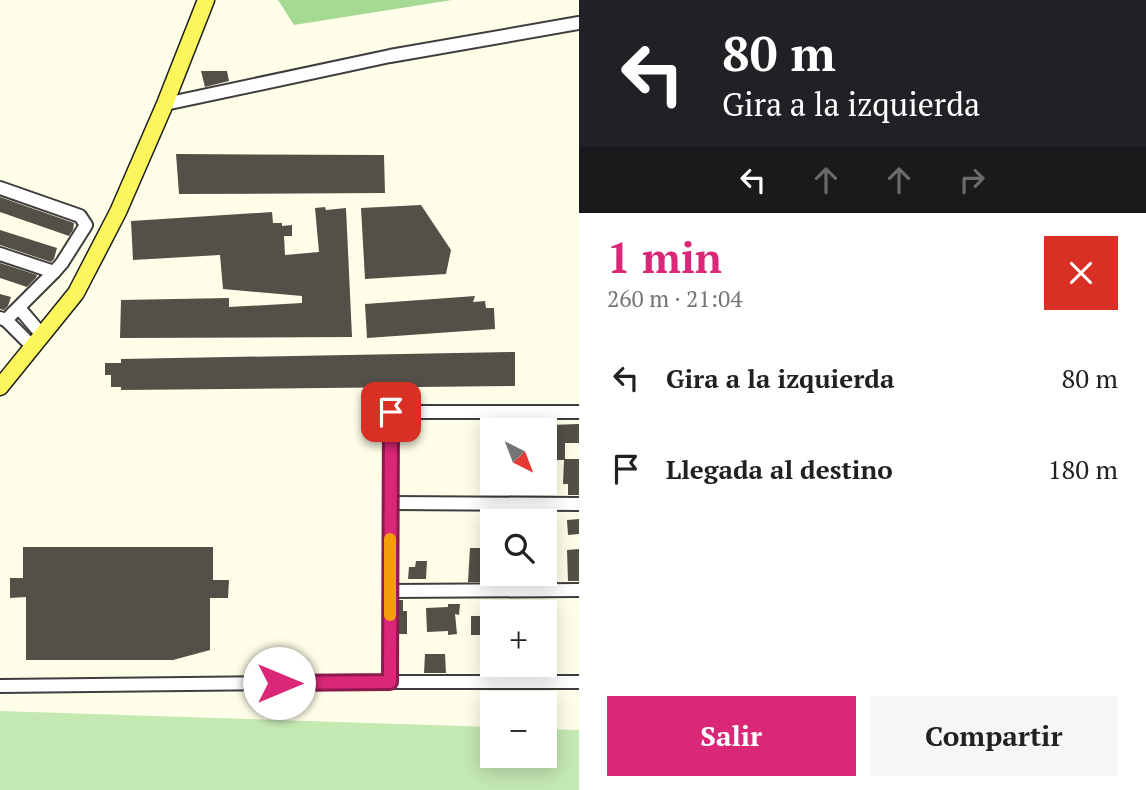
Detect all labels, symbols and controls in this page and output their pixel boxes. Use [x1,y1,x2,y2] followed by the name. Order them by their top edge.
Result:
[722,20,836,85] text: 80 m
[607,28,698,119] icon: left
[722,83,980,125] text: Gira a la izquierda
[734,161,772,199] icon: left
[807,161,845,199] icon: ahead
[880,161,918,199] icon: ahead
[953,161,991,199] icon: right
[607,229,722,285] text: 1 min
[1044,236,1118,310] button: close
[607,283,742,314] text: 260 m · 21:04
[607,359,645,397] icon: left
[666,361,894,395] text: Gira a la izquierda
[1062,361,1118,395] text: 80 m
[361,382,421,442] pin
[372,393,410,431] icon: arrive
[480,418,556,495] north arrow
[480,418,557,768] map controls
[607,450,645,488] icon: arrive
[666,452,893,486] text: Llegada al destino
[1048,452,1118,486] text: 180 m
[480,509,557,586] button: search
[480,600,557,677] button: +
[242,646,316,720] position arrow
[480,691,557,768] button: −
[607,696,856,776] button: Salir
[870,696,1118,776] button: Compartir

